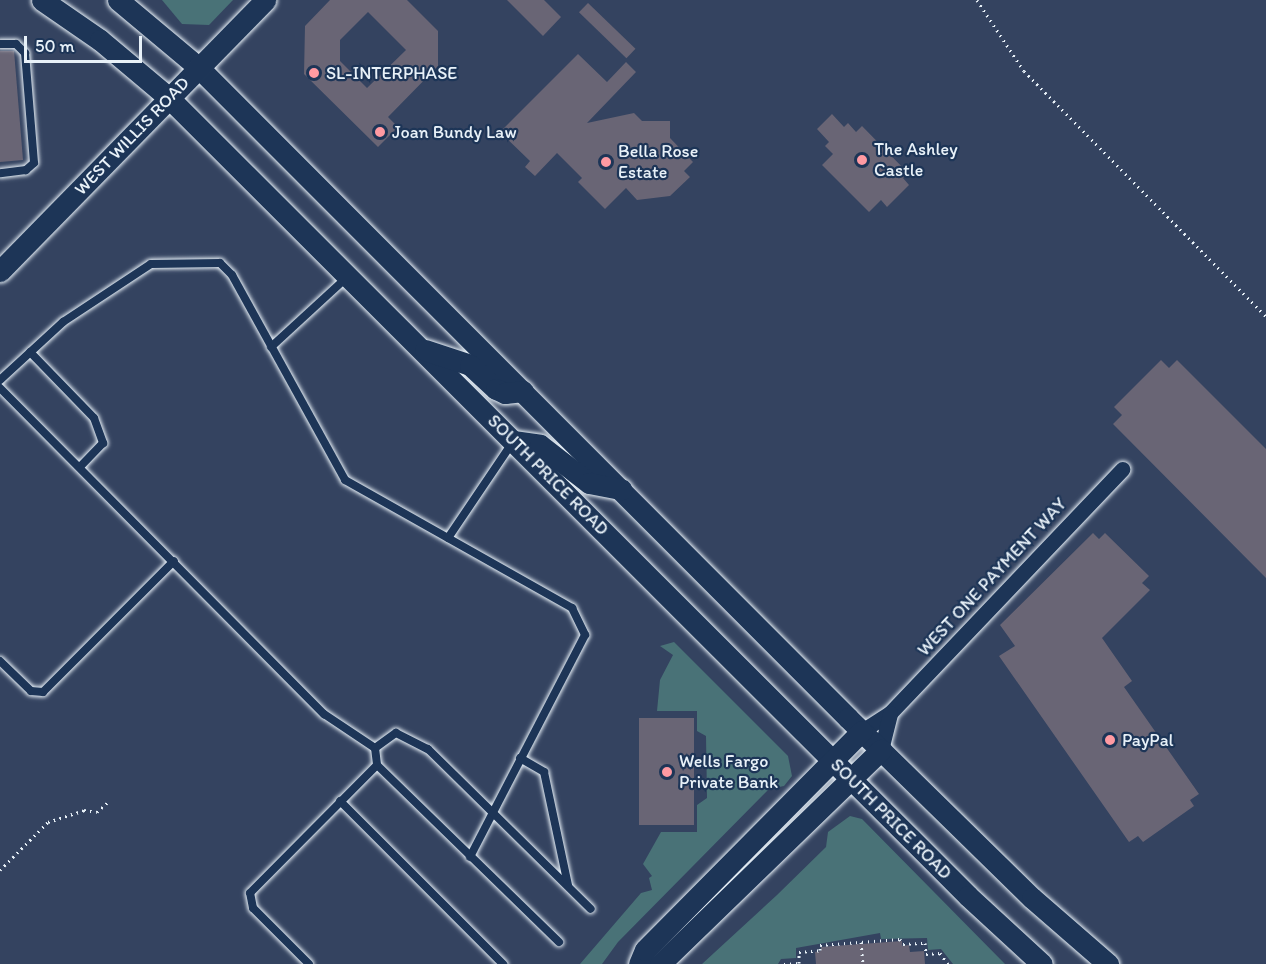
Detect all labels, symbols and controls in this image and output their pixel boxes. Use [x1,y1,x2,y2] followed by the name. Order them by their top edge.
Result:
[27,24,146,62] scale bar
[35,35,75,57] text: 50 m
[326,62,457,84] place label: SL-INTERPHASE
[307,66,321,80] marker: SL-INTERPHASE
[70,73,194,199] street label: WEST WILLIS ROAD
[392,121,517,143] place label: Joan Bundy Law
[373,125,387,139] marker: Joan Bundy Law
[874,139,957,182] place label: The Ashley Castle
[618,141,698,184] place label: Bella Rose Estate
[855,153,869,167] marker: The Ashley Castle
[599,155,613,169] marker: Bella Rose Estate
[483,410,613,540] street label: SOUTH PRICE ROAD
[913,494,1071,660] street label: WEST ONE PAYMENT WAY
[1122,729,1174,751] place label: PayPal
[1103,733,1117,747] marker: PayPal
[679,751,778,794] place label: Wells Fargo Private Bank
[826,754,956,884] street label: SOUTH PRICE ROAD
[660,765,674,779] marker: Wells Fargo Private Bank

